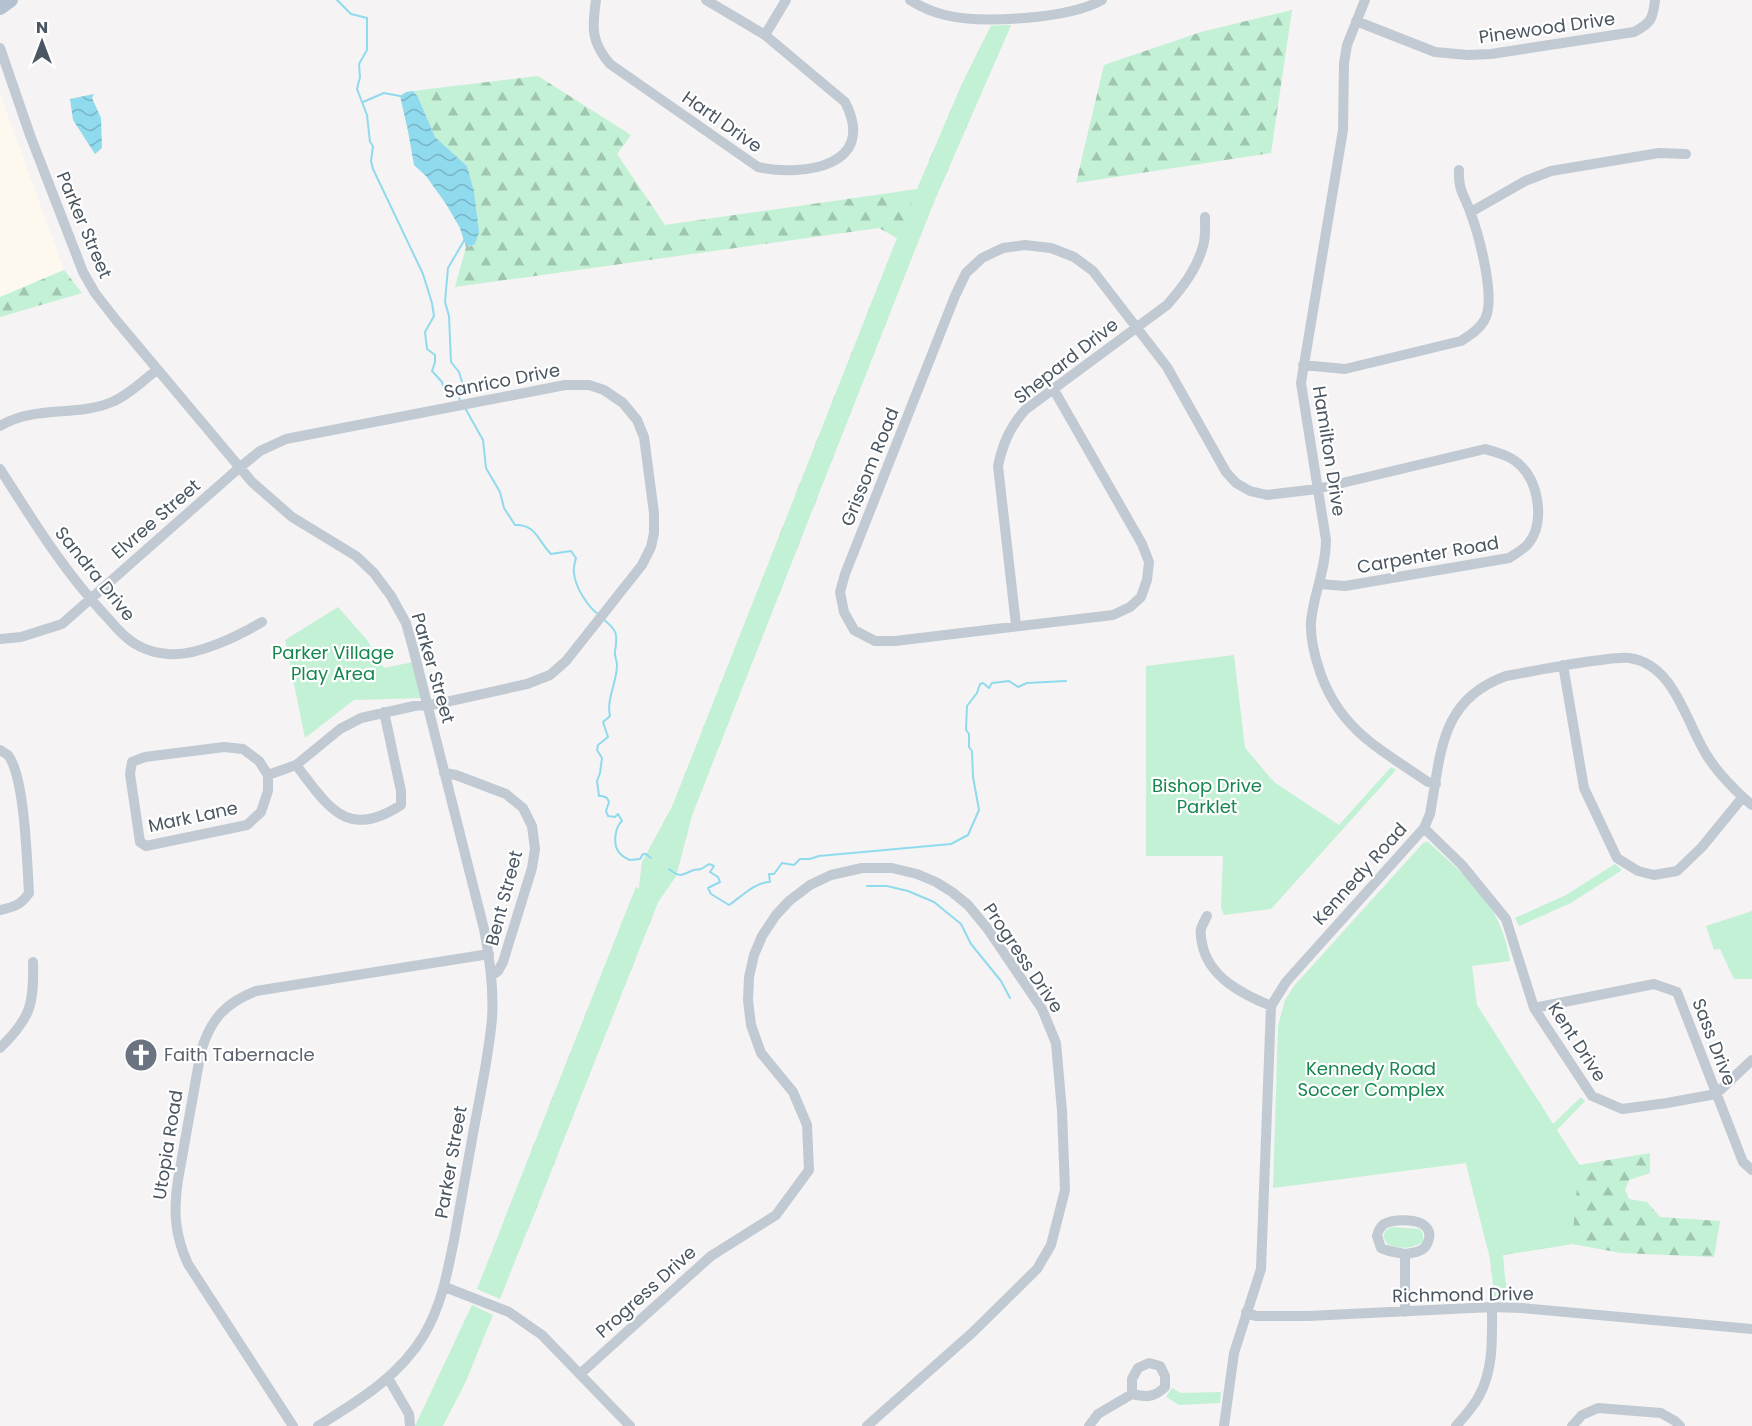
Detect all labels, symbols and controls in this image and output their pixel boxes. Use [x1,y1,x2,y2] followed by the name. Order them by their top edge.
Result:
[1477,6,1617,49] street label: Pinewood Drive
[12,12,72,72] north arrow
[36,16,48,39] text: N
[677,85,767,158] street label: Hartl Drive
[51,167,118,282] street label: Parker Street
[1008,312,1123,409] street label: Shepard Drive
[442,357,562,404] street label: Sanrico Drive
[1307,384,1352,518] street label: Hamilton Drive
[834,404,905,530] street label: Grissom Road
[106,473,205,564] street label: Elvree Street
[49,521,141,626] street label: Sandra Drive
[1355,530,1501,579] street label: Carpenter Road
[406,610,461,726] street label: Parker Street
[272,640,394,686] park label: Parker Village Play Area
[1152,773,1262,819] park label: Bishop Drive Parklet
[146,795,240,838] street label: Mark Lane
[1307,817,1412,930] street label: Kennedy Road
[479,847,528,948] street label: Bent Street
[977,898,1069,1018] street label: Progress Drive
[1686,995,1743,1089] street label: Sass Drive
[1542,997,1612,1086] street label: Kent Drive
[123,1037,159,1073] church icon: Faith Tabernacle
[164,1042,315,1067] place label: Faith Tabernacle
[1298,1056,1445,1102] park label: Kennedy Road Soccer Complex
[147,1088,189,1201] street label: Utopia Road
[428,1104,473,1220] street label: Parker Street
[590,1240,701,1344] street label: Progress Drive
[1392,1281,1534,1308] street label: Richmond Drive

